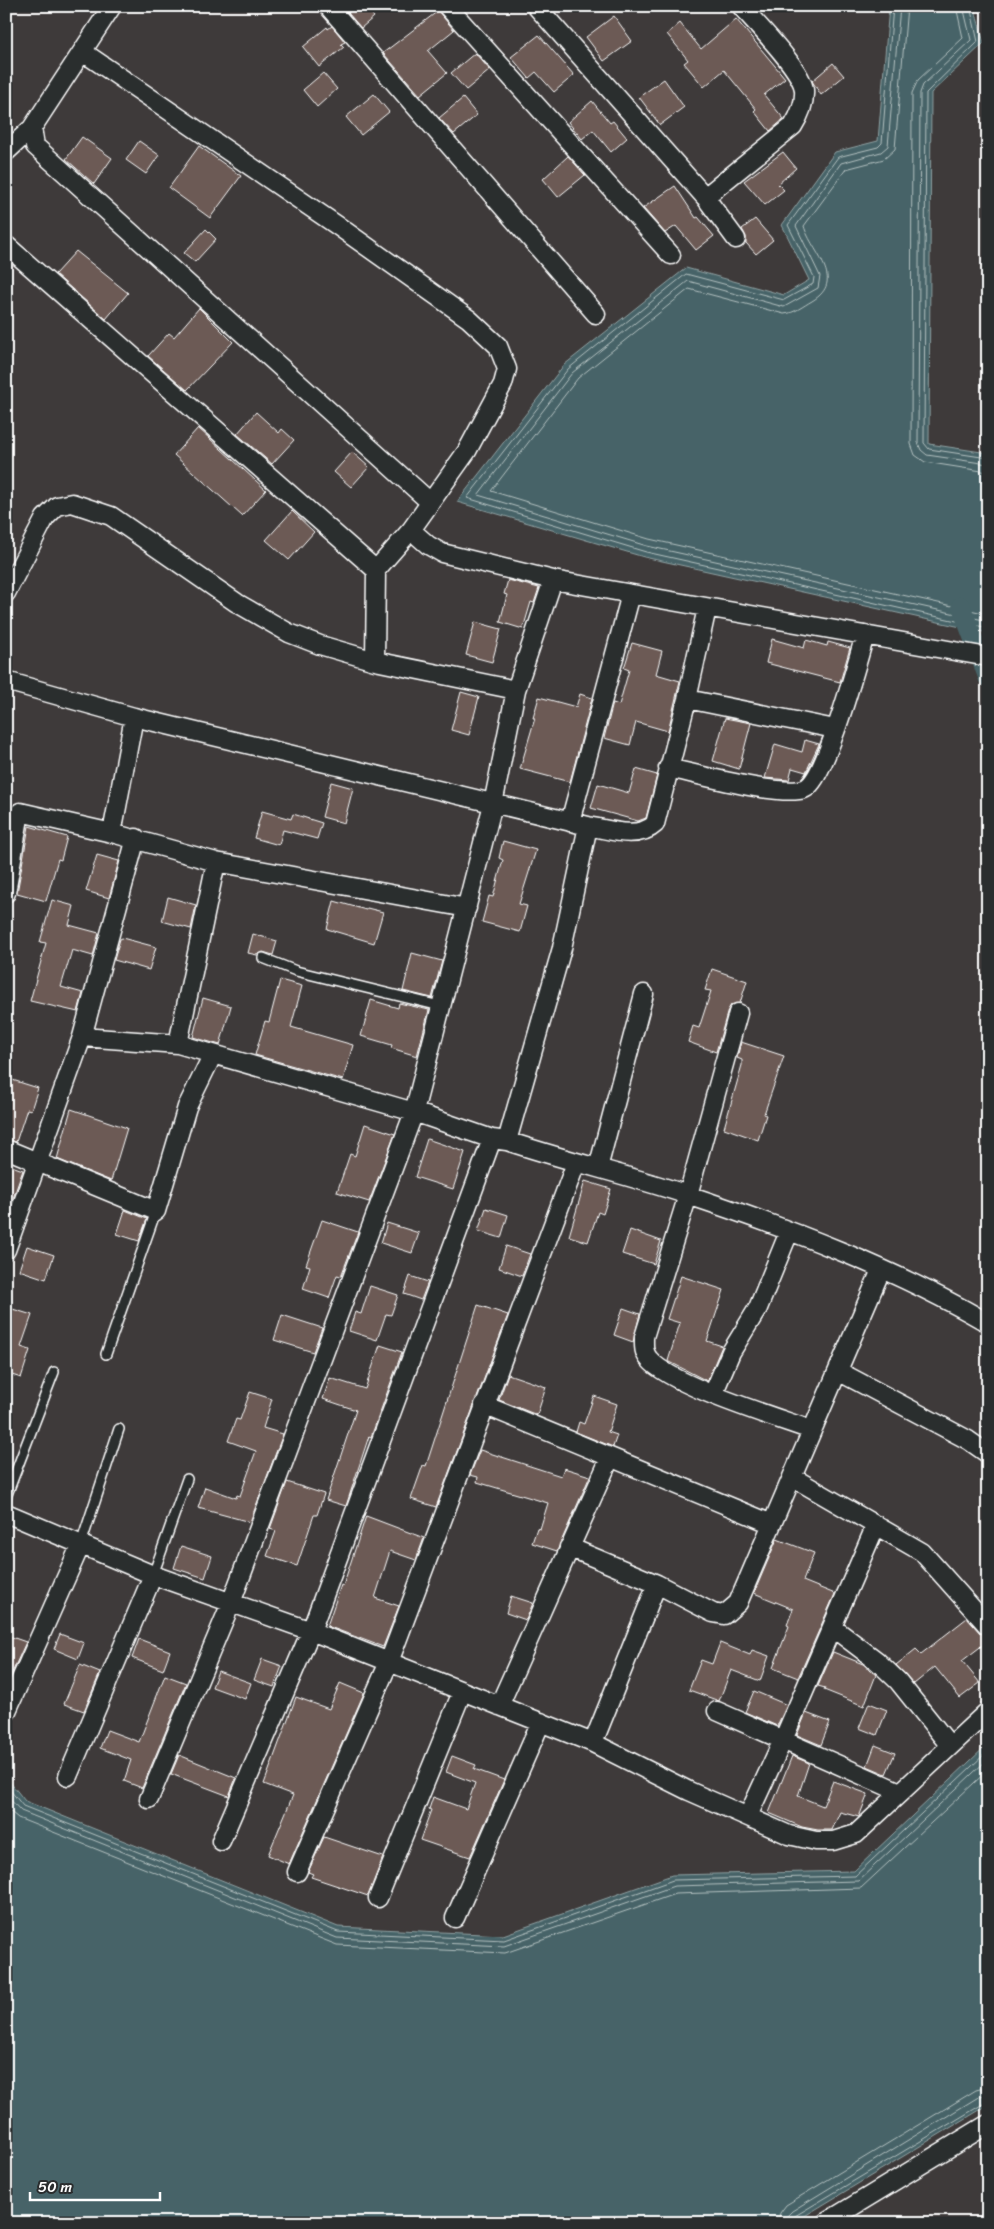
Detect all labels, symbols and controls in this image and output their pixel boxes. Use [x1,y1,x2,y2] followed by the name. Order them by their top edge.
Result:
[30,2169,160,2201] scale bar
[38,2174,73,2200] text: 50 m

